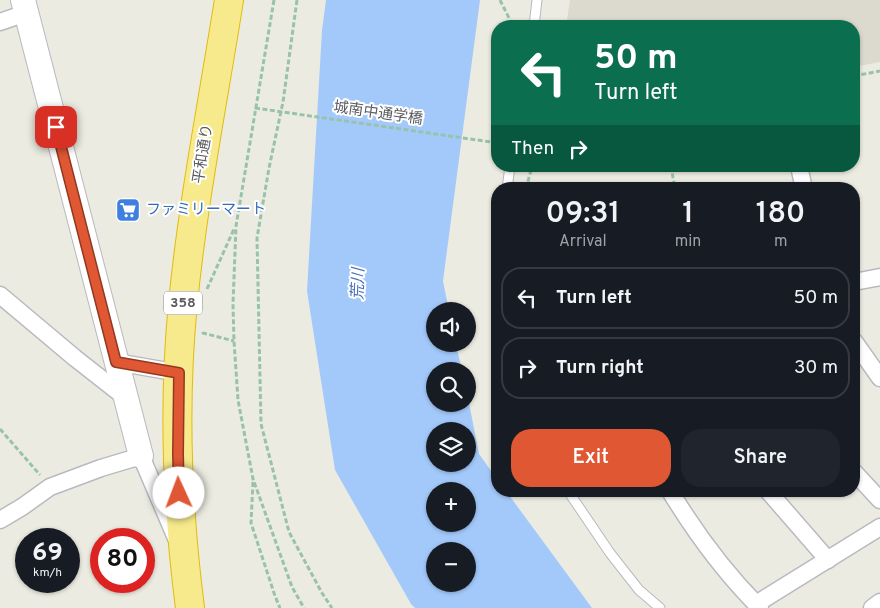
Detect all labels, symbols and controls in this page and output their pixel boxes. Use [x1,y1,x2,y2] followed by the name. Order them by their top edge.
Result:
[594,37,678,81] text: 50 m
[511,40,576,105] icon: left
[594,80,677,107] text: Turn left
[332,98,424,130] street label: 城南中通学橋
[35,106,77,148] pin
[42,113,70,141] icon: arrive
[190,123,218,185] street label: 平和通り
[564,135,592,163] icon: right
[511,137,554,161] text: Then
[546,196,620,233] text: 09:31
[682,196,694,233] text: 1
[756,196,805,233] text: 180
[115,197,141,223] supermarket icon: ファミリーマート
[146,201,266,220] place label: ファミリーマート
[559,232,607,252] text: Arrival
[675,232,701,252] text: min
[774,232,787,252] text: m
[348,266,370,300] water label: 荒川
[513,284,541,312] icon: left
[556,286,632,310] text: Turn left
[793,286,838,310] text: 50 m
[164,292,202,314] road number: 358
[426,302,476,592] map controls
[426,302,476,352] button: sound
[513,354,541,382] icon: right
[556,356,644,380] text: Turn right
[794,356,838,380] text: 30 m
[426,362,476,412] button: search
[426,422,476,472] button: layers
[511,429,671,487] button: Exit
[681,429,840,487] button: Share
[152,466,204,518] position arrow
[426,482,476,532] button: +
[90,528,155,593] speed limit sign: 80
[32,538,63,570] text: 69
[426,542,476,592] button: −
[33,565,62,581] text: km/h

